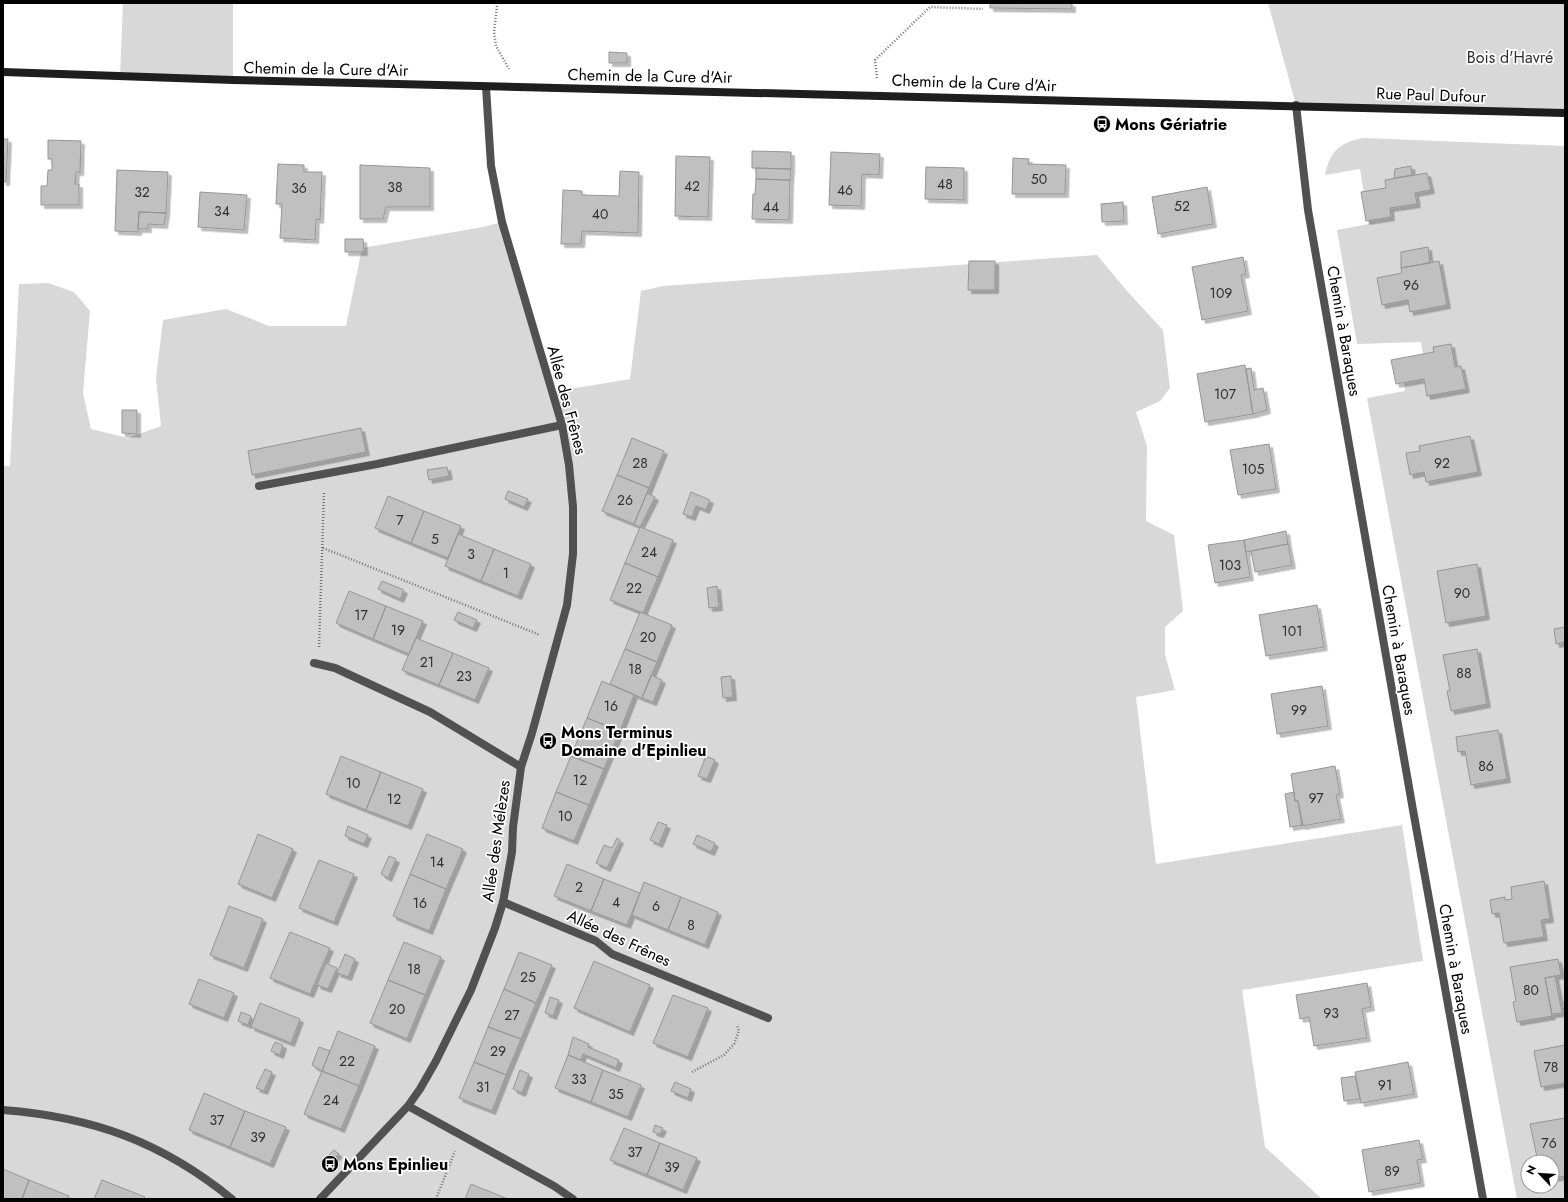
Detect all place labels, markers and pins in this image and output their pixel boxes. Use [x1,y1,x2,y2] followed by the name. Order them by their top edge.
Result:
[1115,113,1227,136] place label: Mons Gériatrie
[1092,114,1112,134] bus stop icon: Mons Gériatrie
[561,721,707,762] place label: Mons Terminus Domaine d'Epinlieu
[538,731,558,751] bus stop icon: Mons Terminus Domaine d'Epinlieu
[343,1153,448,1176] place label: Mons Epinlieu
[320,1154,340,1174] bus stop icon: Mons Epinlieu

